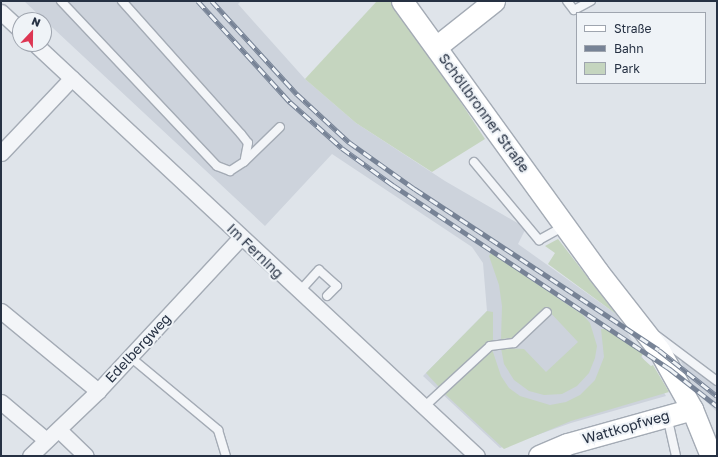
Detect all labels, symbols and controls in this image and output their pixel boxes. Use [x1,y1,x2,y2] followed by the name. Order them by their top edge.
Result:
[12,12,52,52] north arrow
[576,12,706,84] legend
[30,14,43,29] text: N
[614,21,652,36] text: Straße
[614,41,644,56] text: Bahn
[435,50,533,176] street label: Schöllbronner Straße
[614,61,640,76] text: Park
[223,220,287,282] street label: Im Ferning
[102,310,174,386] street label: Edelbergweg
[581,407,671,447] street label: Wattkopfweg

